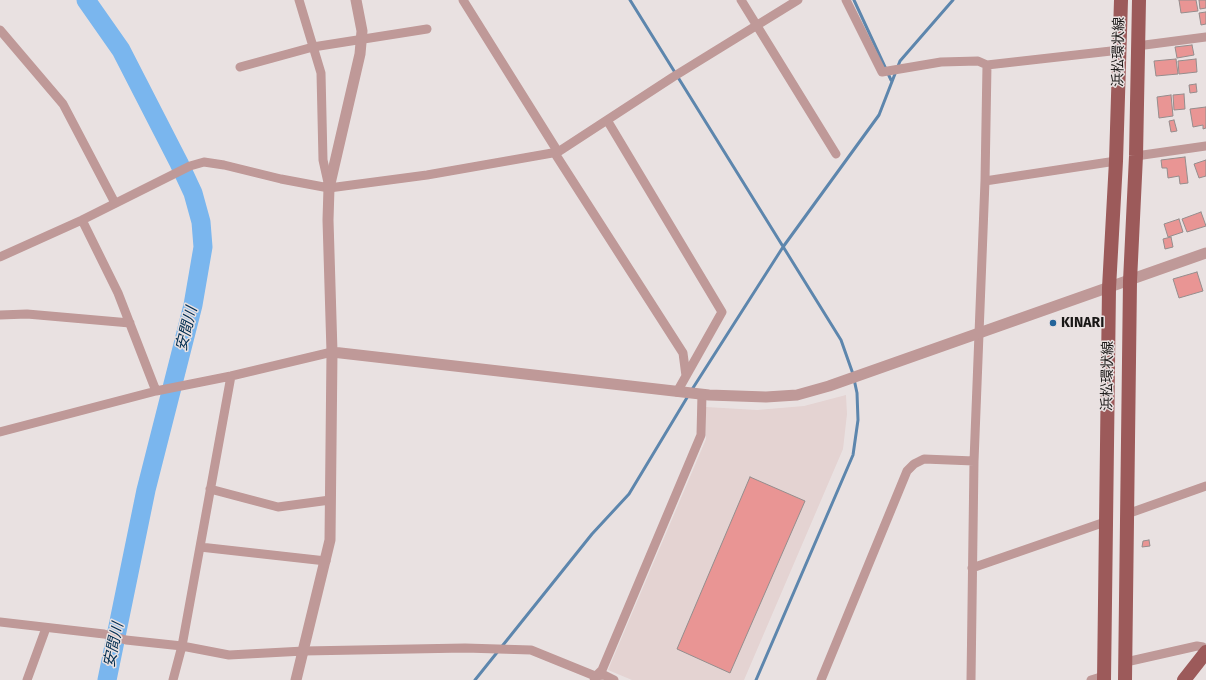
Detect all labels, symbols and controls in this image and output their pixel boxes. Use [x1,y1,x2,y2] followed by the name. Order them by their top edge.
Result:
[1110,17,1128,87] street label: 浜松環状線
[173,305,201,353] water label: 安間川
[1061,315,1104,331] place label: KINARI
[1048,318,1058,328] marker: KINARI
[1099,341,1117,411] street label: 浜松環状線
[101,621,127,669] water label: 安間川

